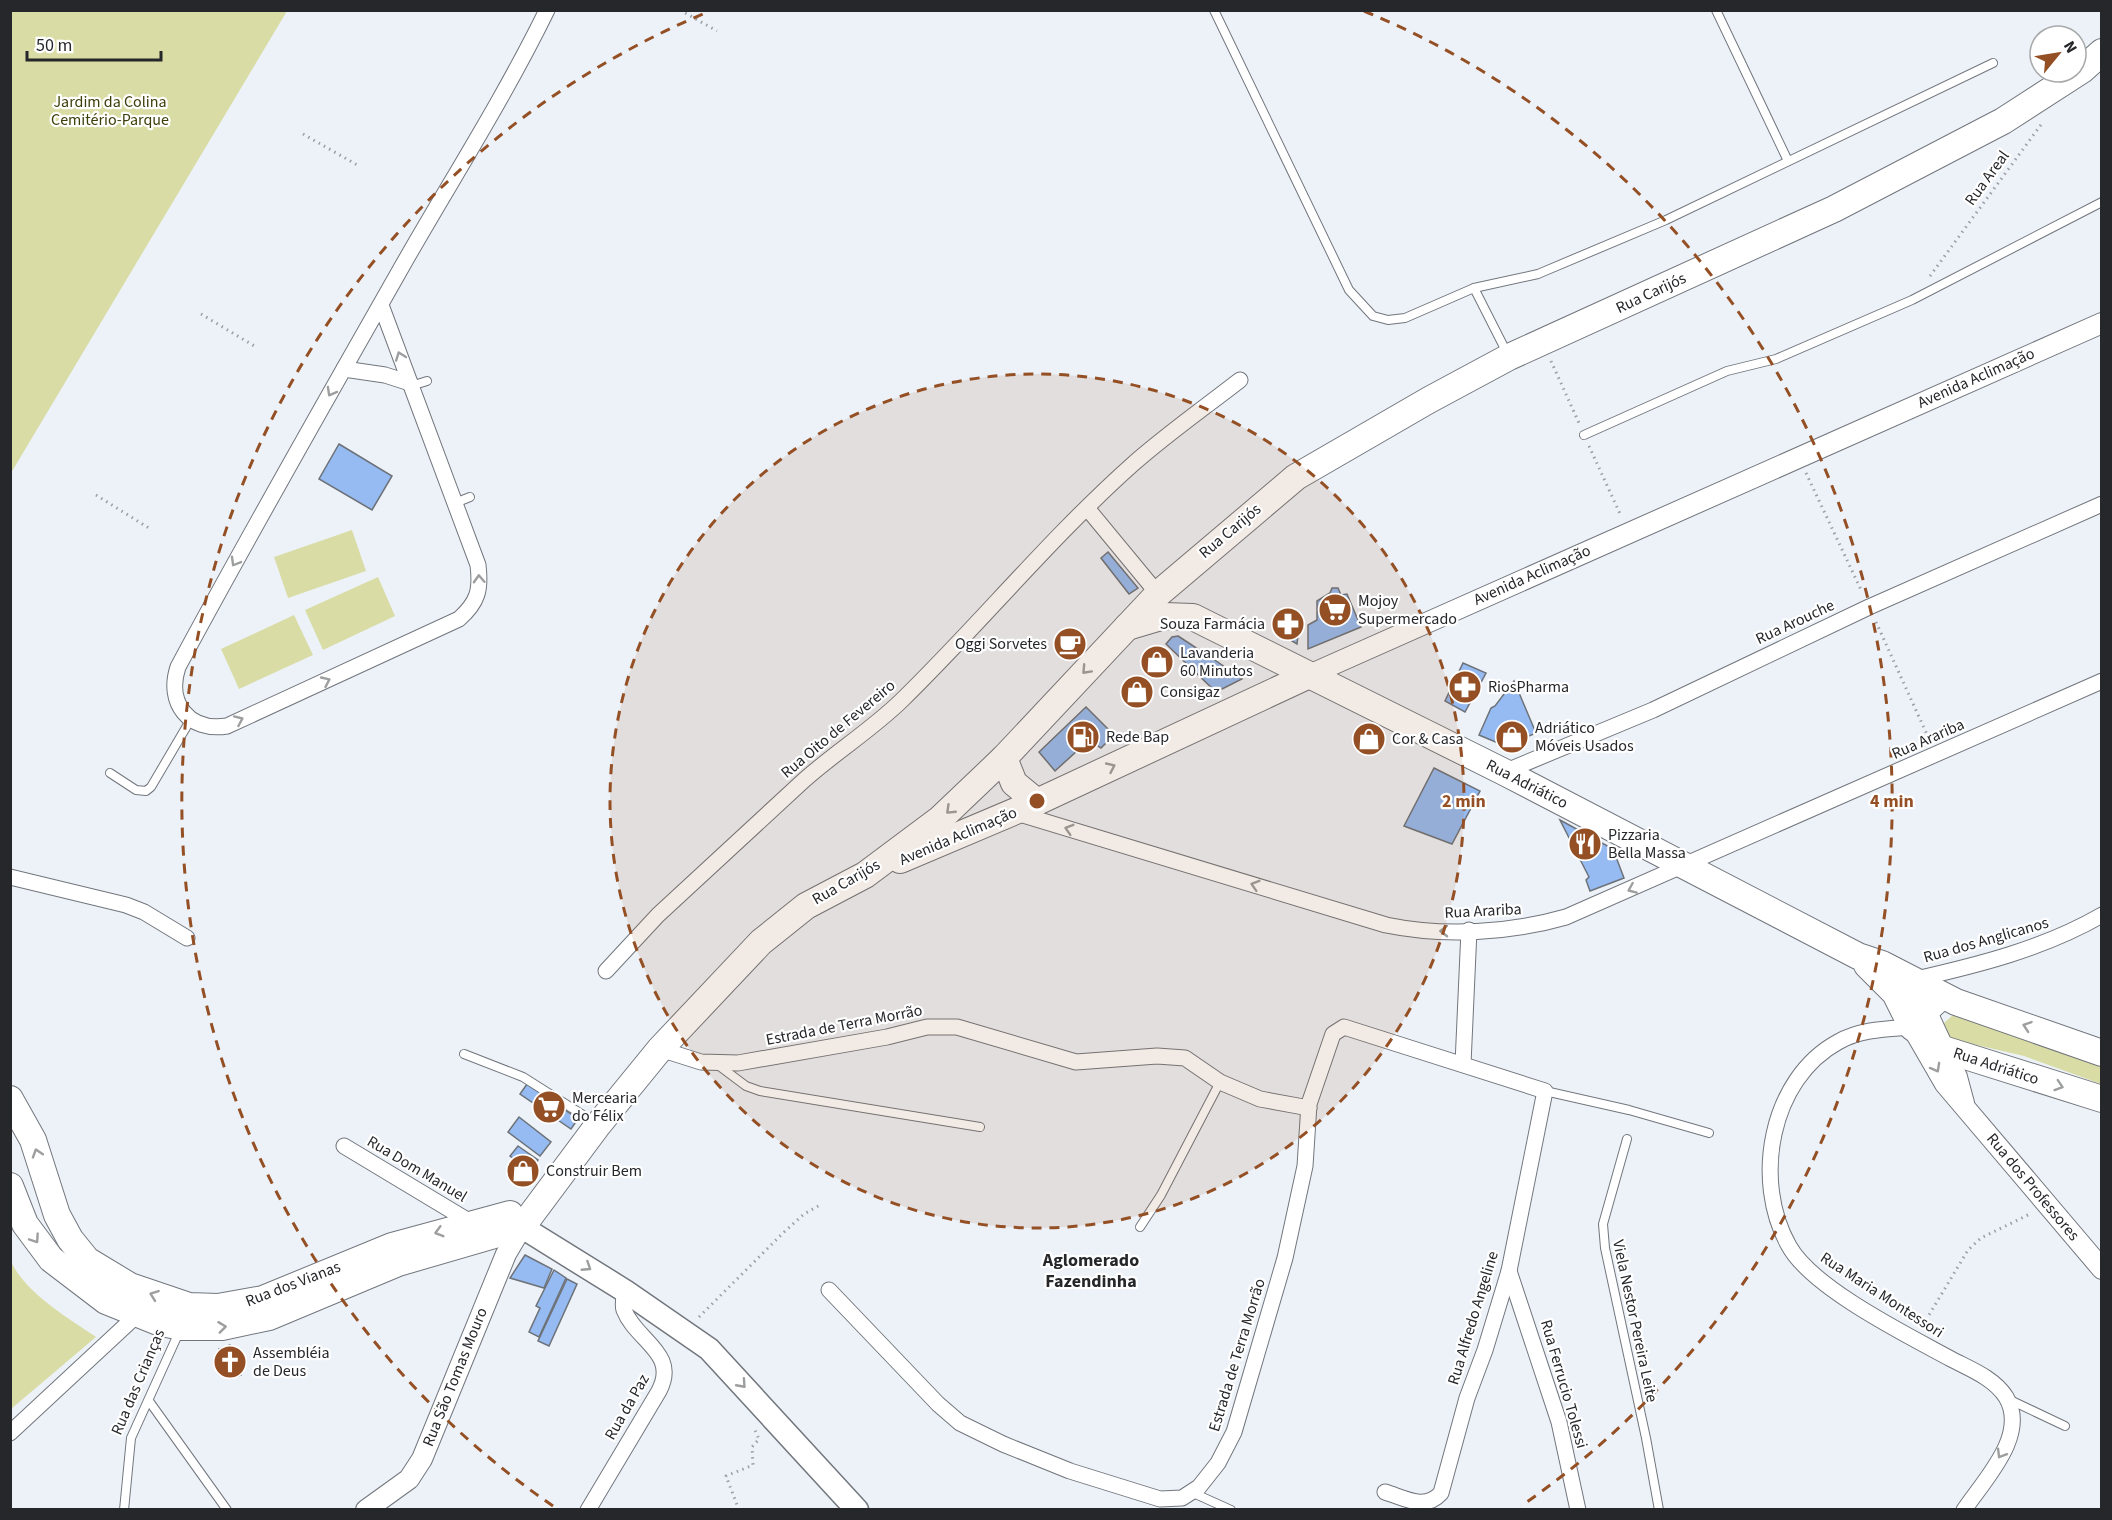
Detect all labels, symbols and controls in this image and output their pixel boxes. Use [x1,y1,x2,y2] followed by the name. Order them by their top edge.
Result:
[27,24,160,62] scale bar
[2028,24,2088,84] north arrow
[36,33,72,58] text: 50 m
[2058,37,2082,57] text: N
[51,91,169,131] park label: Jardim da Colina Cemitério-Parque
[1960,146,2014,210] street label: Rua Areal
[1612,267,1690,319] street label: Rua Carijós
[1914,342,2038,414] street label: Avenida Aclimação
[395,351,407,362] one-way arrow
[327,386,338,396] one-way arrow
[1194,498,1266,564] street label: Rua Carijós
[1470,539,1594,611] street label: Avenida Aclimação
[231,556,243,566] one-way arrow
[473,574,486,583] one-way arrow
[1358,590,1457,630] place label: Mojoy Supermercado
[1317,592,1353,628] supermarket icon: Mojoy Supermercado
[1752,594,1838,650] street label: Rua Arouche
[1270,606,1306,642] pharmacy icon: Souza Farmácia
[1160,613,1265,635] place label: Souza Farmácia
[1052,626,1088,662] cafe icon: Oggi Sorvetes
[955,633,1047,655] place label: Oggi Sorvetes
[1180,642,1254,682] place label: Lavanderia 60 Minutos
[1139,644,1175,680] shop icon: Lavanderia 60 Minutos
[1083,663,1094,674] one-way arrow
[1447,669,1483,705] pharmacy icon: RiosPharma
[1119,674,1155,710] shop icon: Consigaz
[776,675,900,783] street label: Rua Oito de Fevereiro
[320,676,331,688] one-way arrow
[1488,676,1569,698] place label: RiosPharma
[1160,681,1220,703] place label: Consigaz
[1888,713,1968,765] street label: Rua Arariba
[233,716,244,728] one-way arrow
[1535,717,1634,757] place label: Adriático Móveis Usados
[1065,719,1101,755] fuel station icon: Rede Bap
[1494,719,1530,755] shop icon: Adriático Móveis Usados
[1351,721,1387,757] shop icon: Cor & Casa
[1106,726,1169,748] place label: Rede Bap
[1392,728,1463,750] place label: Cor & Casa
[1482,754,1572,814] street label: Rua Adriático
[1105,763,1116,775] one-way arrow
[1442,789,1486,814] text: 2 min
[1870,789,1914,814] text: 4 min
[1027,791,1047,811] centre of rings
[896,801,1020,871] street label: Avenida Aclimação
[946,802,957,813] one-way arrow
[1064,824,1075,836] one-way arrow
[1608,824,1686,864] place label: Pizzaria Bella Massa
[1567,826,1603,862] restaurant icon: Pizzaria Bella Massa
[808,854,884,910] street label: Rua Carijós
[1250,880,1261,892] one-way arrow
[1627,882,1638,894] one-way arrow
[1444,898,1522,924] street label: Rua Arariba
[1921,912,2051,968] street label: Rua dos Anglicanos
[1439,924,1448,937] one-way arrow
[764,999,924,1051] street label: Estrada de Terra Morrão
[2022,1021,2032,1034] one-way arrow
[1950,1042,2042,1090] street label: Rua Adriático
[1929,1062,1940,1072] one-way arrow
[2053,1079,2064,1091] one-way arrow
[572,1087,637,1127] place label: Mercearia do Félix
[531,1089,567,1125] supermarket icon: Mercearia do Félix
[1981,1129,2085,1246] street label: Rua dos Professores
[363,1130,471,1208] street label: Rua Dom Manuel
[32,1148,44,1159] one-way arrow
[505,1153,541,1189] shop icon: Construir Bem
[546,1160,642,1182] place label: Construir Bem
[434,1225,445,1237] one-way arrow
[28,1232,39,1243] one-way arrow
[1607,1238,1663,1404] street label: Viela Nestor Pereira Leite
[1816,1247,1948,1343] street label: Rua Maria Montessori
[1042,1248,1139,1294] district label: Aglomerado Fazendinha
[1442,1248,1504,1387] street label: Rua Alfredo Angeline
[242,1256,344,1312] street label: Rua dos Vianas
[580,1260,591,1271] one-way arrow
[1203,1276,1271,1434] street label: Estrada de Terra Morrão
[149,1290,160,1302] one-way arrow
[417,1304,493,1450] street label: Rua São Tomas Mouro
[1535,1317,1593,1451] street label: Rua Ferrucio Tolessi
[217,1321,226,1333] one-way arrow
[106,1325,170,1438] street label: Rua das Crianças
[253,1342,330,1382] place label: Assembléia de Deus
[212,1344,248,1380] church icon: Assembléia de Deus
[599,1370,655,1444] street label: Rua da Paz
[735,1377,746,1387] one-way arrow
[1997,1448,2008,1458] one-way arrow

